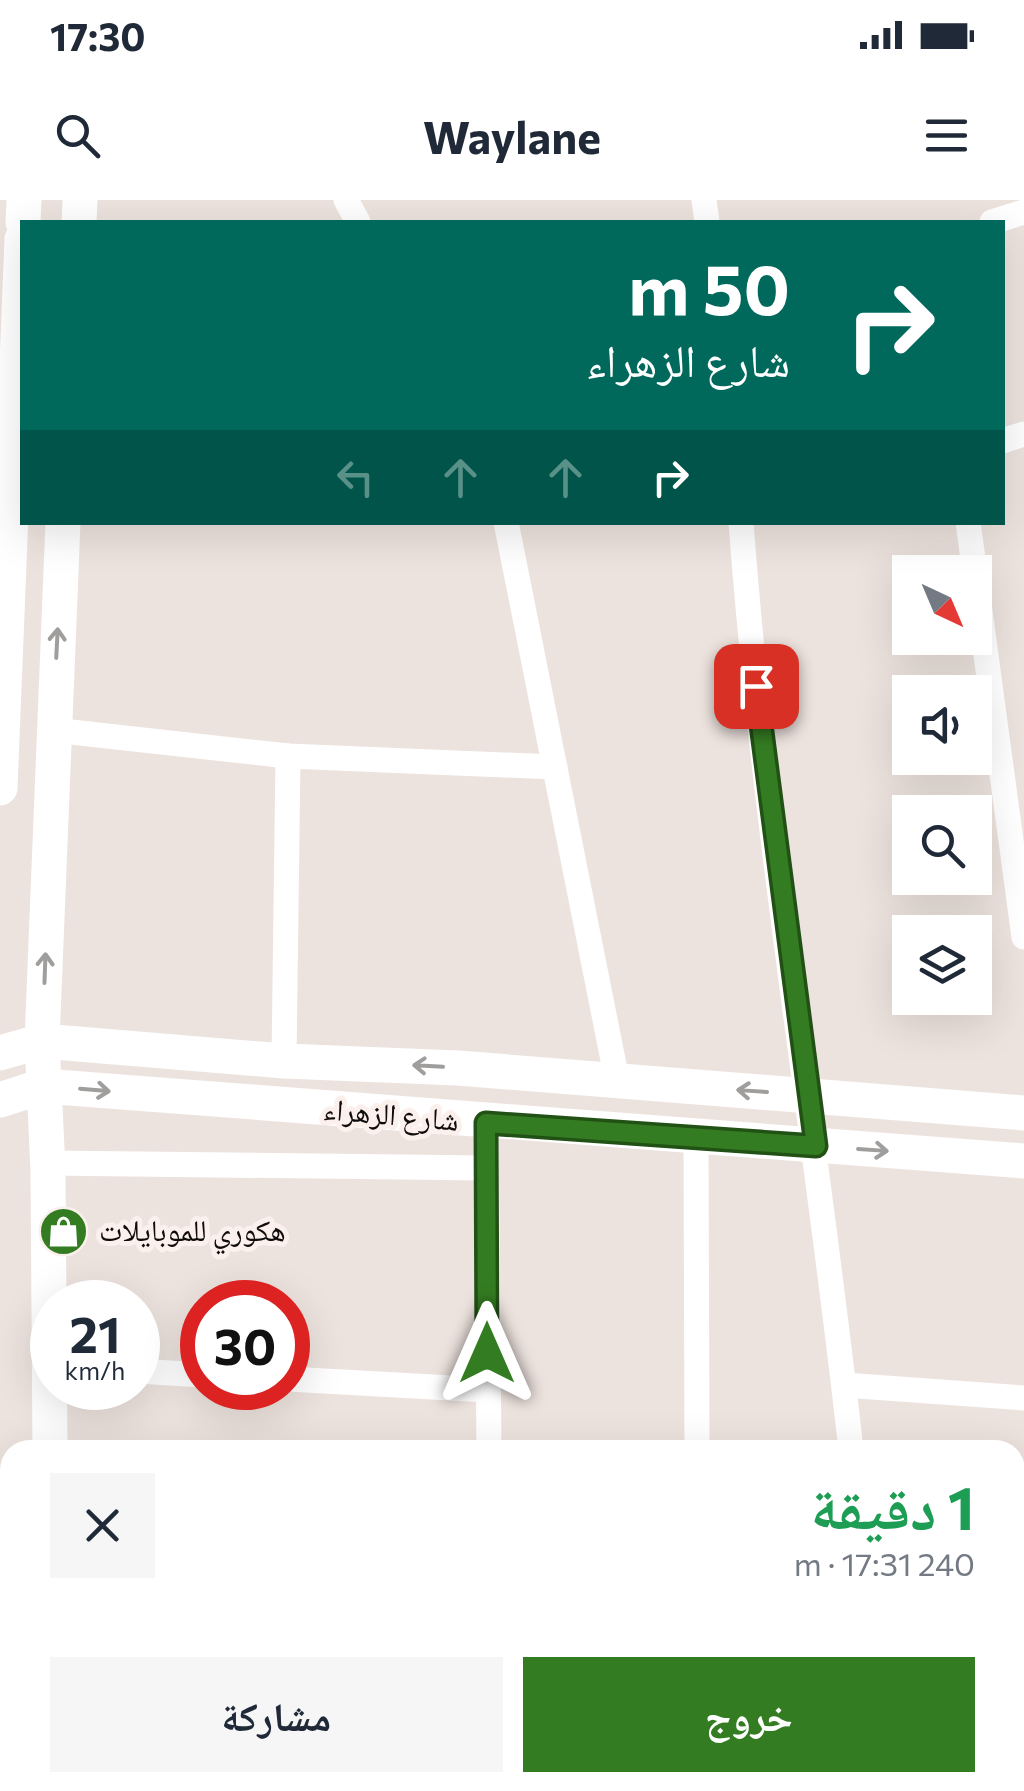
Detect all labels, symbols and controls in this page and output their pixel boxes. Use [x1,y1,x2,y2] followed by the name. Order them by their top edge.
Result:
[50,12,146,59] text: 17:30
[50,108,105,163] icon: search
[423,108,601,163] text: Waylane
[919,108,974,163] icon: menu
[628,244,790,329] text: 50 m
[825,260,955,390] icon: right
[586,331,790,386] text: شارع الزهراء
[328,450,383,505] icon: left
[433,450,488,505] icon: ahead
[538,450,593,505] icon: ahead
[643,450,698,505] icon: right
[892,555,992,655] north arrow
[892,555,992,1015] map controls
[48,627,67,660] one-way arrow
[714,644,799,729] pin
[729,659,784,714] icon: arrive
[892,675,992,775] button: sound
[892,795,992,895] button: search
[892,915,992,1015] button: layers
[36,952,55,984] one-way arrow
[413,1056,445,1075] one-way arrow
[78,1081,110,1100] one-way arrow
[737,1081,769,1100] one-way arrow
[322,1088,461,1140] street label: شارع الزهراء
[856,1141,888,1160] one-way arrow
[38,1205,90,1257] shop icon: هكوري للموبايلات
[99,1210,286,1255] place label: هكوري للموبايلات
[180,1280,310,1410] speed limit sign: 30
[435,1301,539,1405] position arrow
[69,1302,121,1363] text: 21
[65,1355,125,1385] text: km/h
[810,1469,975,1542] text: 1 دقيقة
[50,1473,155,1578] button: close
[794,1543,975,1583] text: 240 m · 17:31
[50,1657,503,1772] button: مشاركة
[523,1657,975,1772] button: خروج

